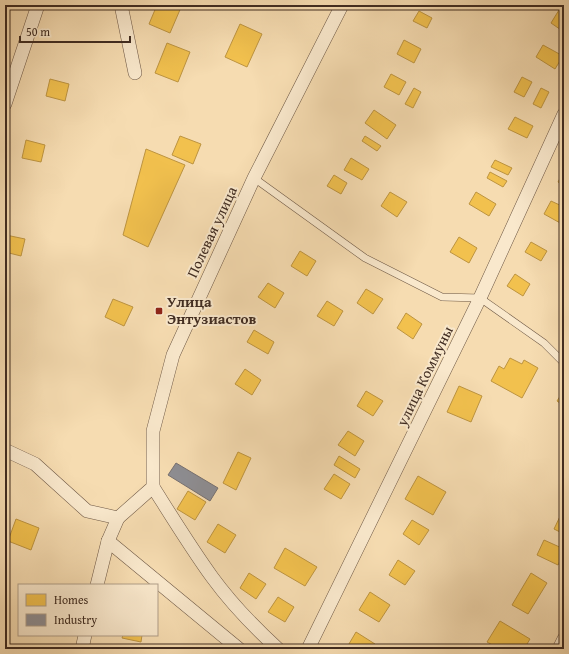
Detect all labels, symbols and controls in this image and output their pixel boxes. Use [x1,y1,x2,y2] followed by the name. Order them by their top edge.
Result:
[20,18,130,44] scale bar
[26,23,50,40] text: 50 m
[181,182,242,281] street label: Полевая улица
[167,291,256,329] place label: Улица Энтузиастов
[154,306,164,316] marker: Улица Энтузиастов
[391,322,458,430] street label: улица Коммуны
[18,584,158,636] legend
[54,591,89,608] text: Homes
[54,611,97,628] text: Industry

